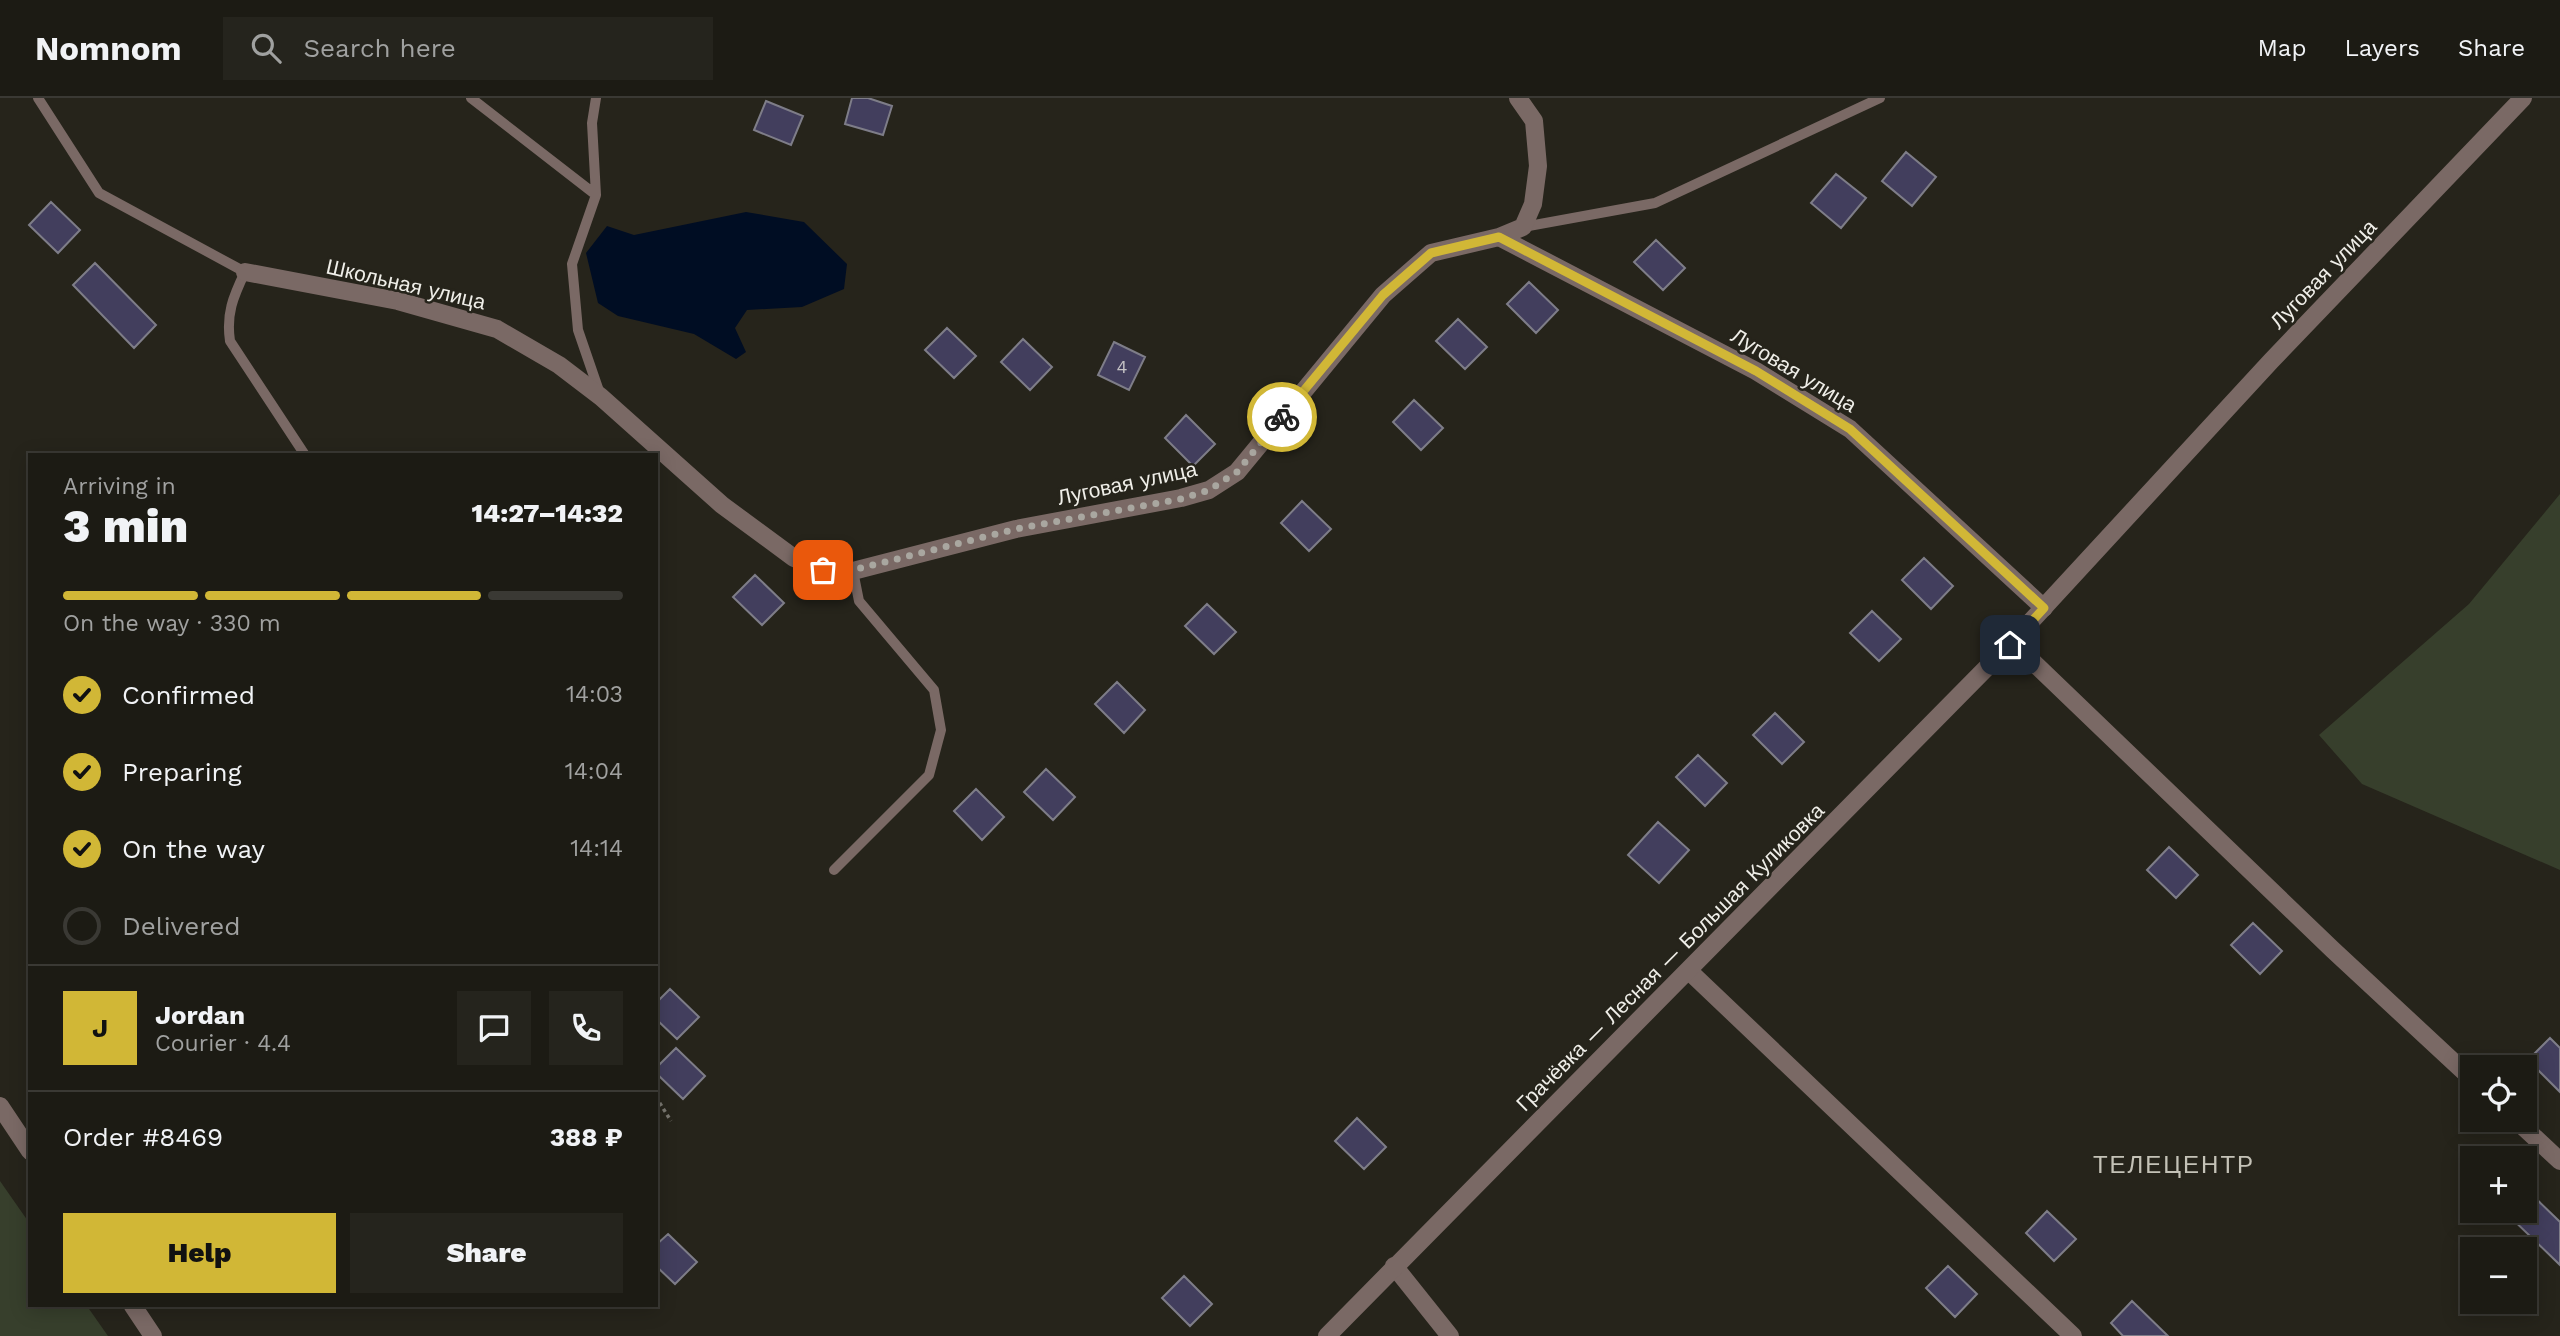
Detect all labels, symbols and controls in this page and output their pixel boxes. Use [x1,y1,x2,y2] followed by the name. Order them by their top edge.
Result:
[223,17,713,80] search box
[35,29,181,68] text: Nomnom
[247,29,285,67] icon: search
[303,33,456,63] text: Search here
[2258,34,2306,62] text: Map
[2344,34,2420,62] text: Layers
[2458,34,2525,62] text: Share
[2265,214,2382,334] street label: Луговая улица
[324,254,488,315] street label: Школьная улица
[1727,323,1862,418] street label: Луговая улица
[1117,356,1128,377] house number: 4
[1247,382,1317,452] courier
[1263,398,1301,436] icon: bike
[1055,456,1199,510] street label: Луговая улица
[63,473,176,500] text: Arriving in
[472,498,623,528] text: 14:27–14:32
[63,499,188,553] text: 3 min
[793,540,853,600] pin
[804,551,842,589] icon: bag
[63,610,281,637] text: On the way · 330 m
[1980,615,2040,675] pin
[1991,626,2029,664] icon: home
[63,676,101,714] icon: check
[122,680,255,710] text: Confirmed
[566,681,623,708] text: 14:03
[63,753,101,791] icon: check
[122,757,242,787] text: Preparing
[565,758,623,785] text: 14:04
[1511,798,1829,1116] street label: Грачёвка — Лесная — Большая Куликовка
[63,830,101,868] icon: check
[122,834,265,864] text: On the way
[570,835,623,862] text: 14:14
[122,911,241,941] text: Delivered
[457,991,531,1065] button: chat
[549,991,623,1065] button: phone
[155,1000,245,1030] text: Jordan
[92,1013,108,1043] text: J
[155,1030,291,1057] text: Courier · 4.4
[2460,1055,2537,1314] map controls
[2460,1055,2537,1132] button: locate
[63,1122,223,1152] text: Order #8469
[550,1122,623,1152] text: 388 ₽
[2460,1146,2537,1223] button: +
[2093,1151,2255,1179] district label: ТЕЛЕЦЕНТР
[63,1213,336,1293] button: Help
[350,1213,623,1293] button: Share
[2460,1237,2537,1314] button: −

